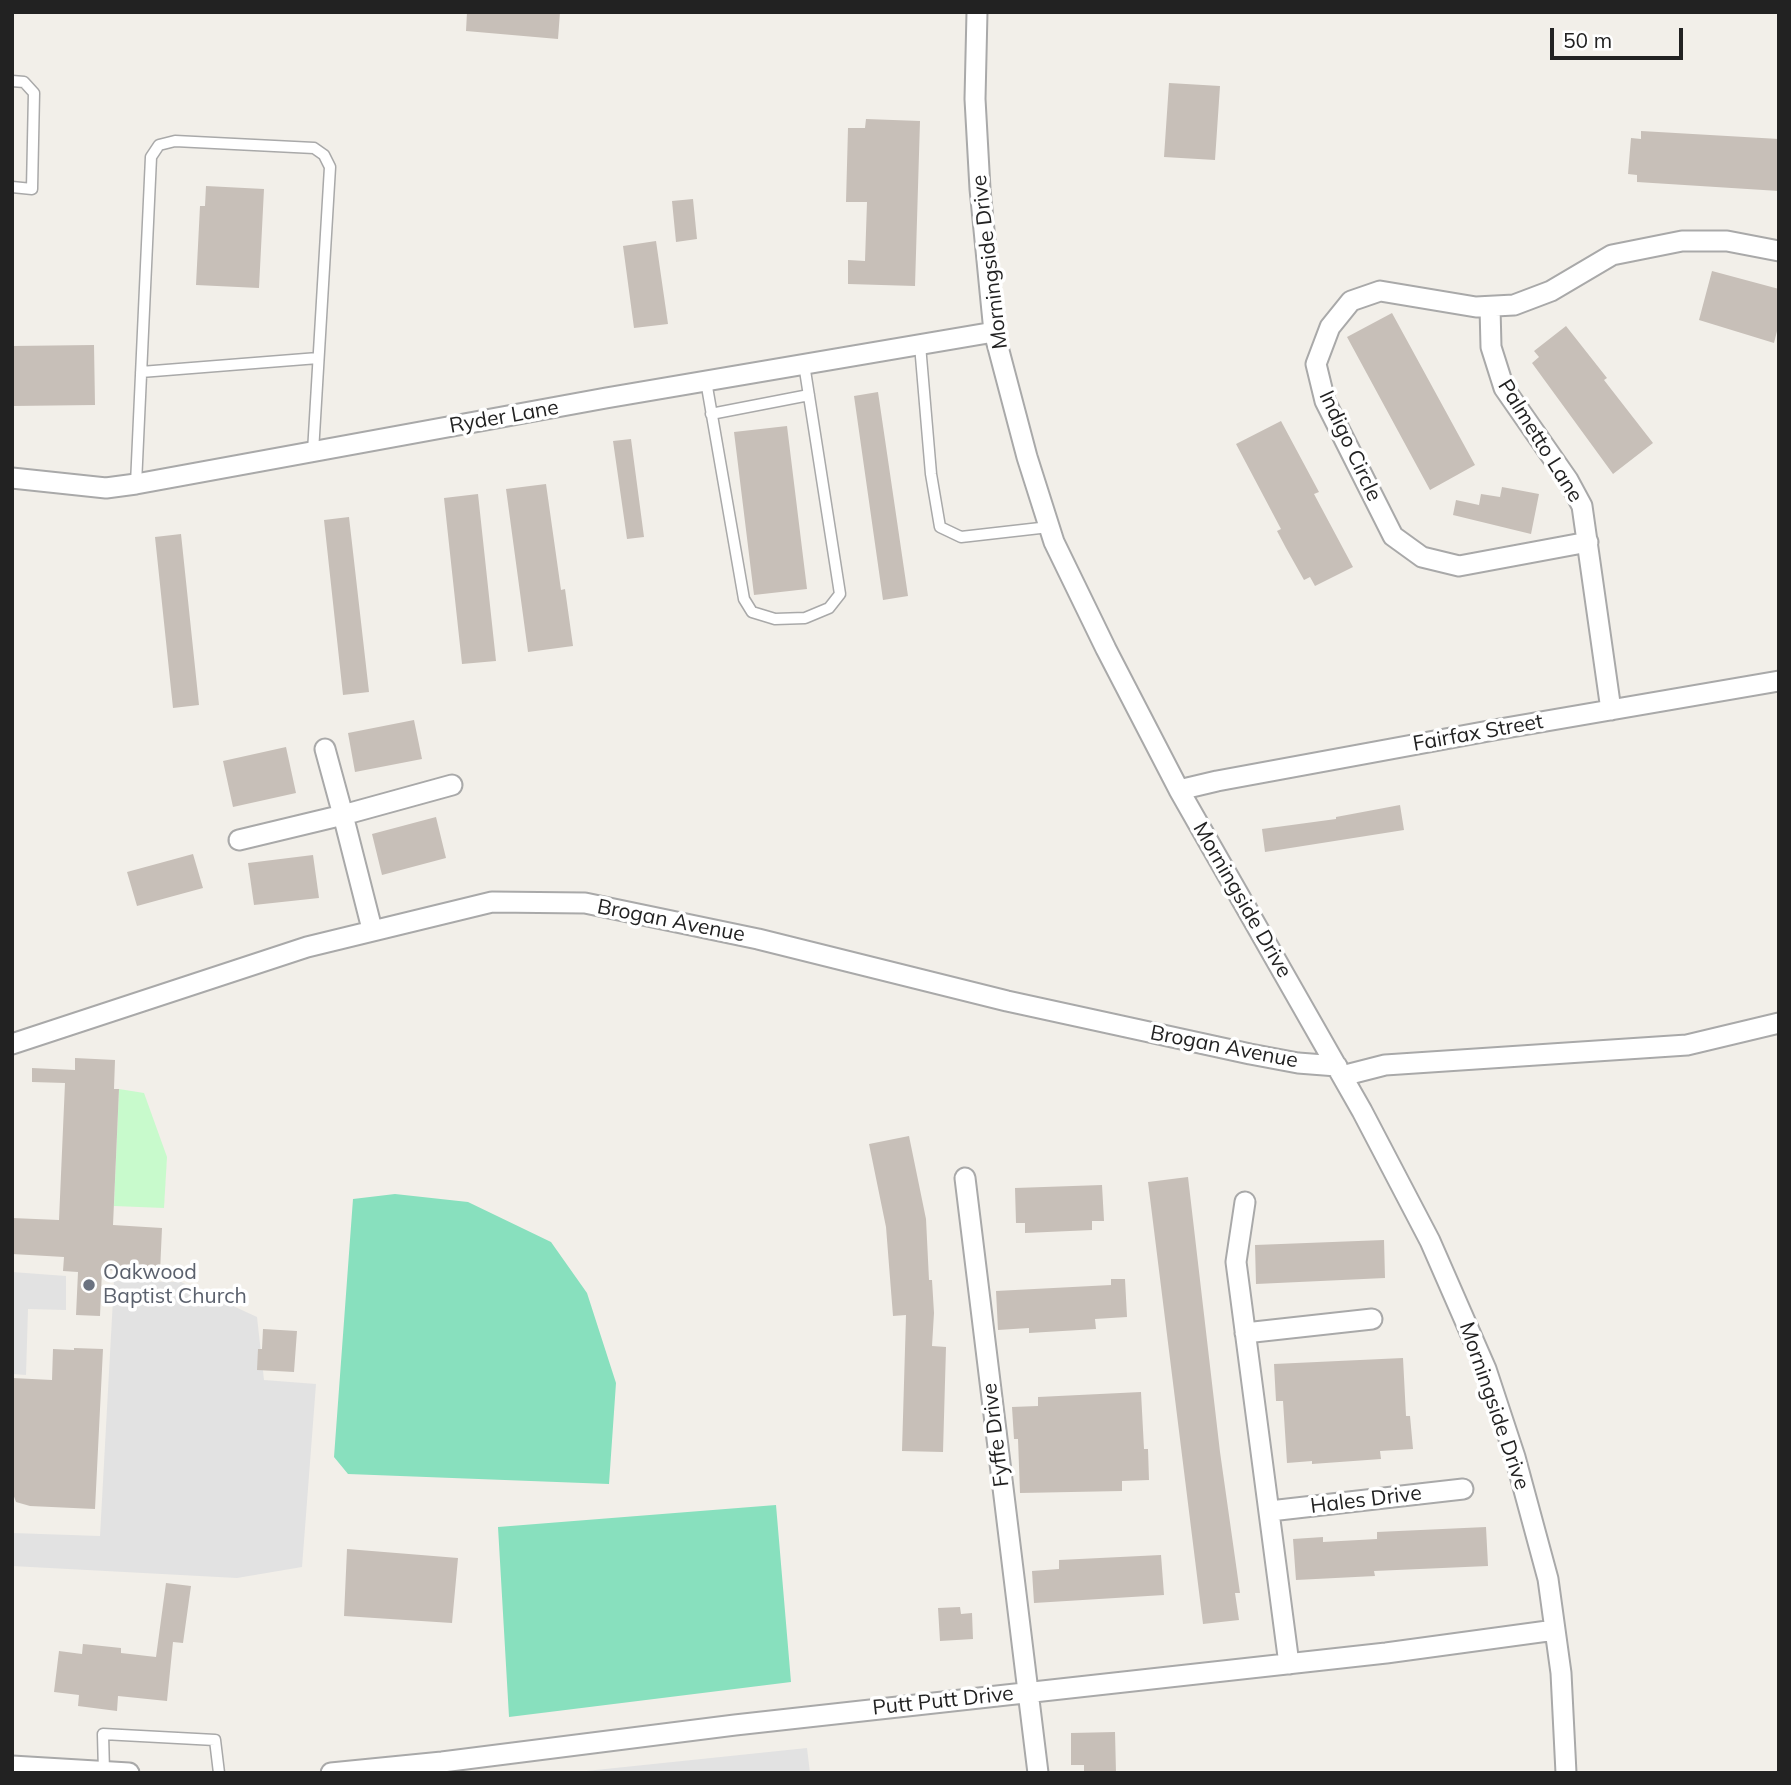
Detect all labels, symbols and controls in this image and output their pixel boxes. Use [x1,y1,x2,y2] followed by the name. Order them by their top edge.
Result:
[1553,14,1686,58] scale bar
[1563,27,1612,53] text: 50 m
[967,173,1013,351] street label: Morningside Drive
[1492,375,1588,507] street label: Palmetto Lane
[1313,387,1387,505] street label: Indigo Circle
[447,395,561,439] street label: Ryder Lane
[1411,709,1545,757] street label: Fairfax Street
[1187,818,1297,982] street label: Morningside Drive
[595,894,747,948] street label: Brogan Avenue
[1148,1020,1300,1074] street label: Brogan Avenue
[103,1260,247,1310] place label: Oakwood Baptist Church
[81,1277,97,1293] marker: Oakwood Baptist Church
[1454,1319,1534,1493] street label: Morningside Drive
[977,1382,1015,1488] street label: Fyffe Drive
[1309,1481,1423,1519] street label: Hales Drive
[871,1681,1015,1721] street label: Putt Putt Drive

